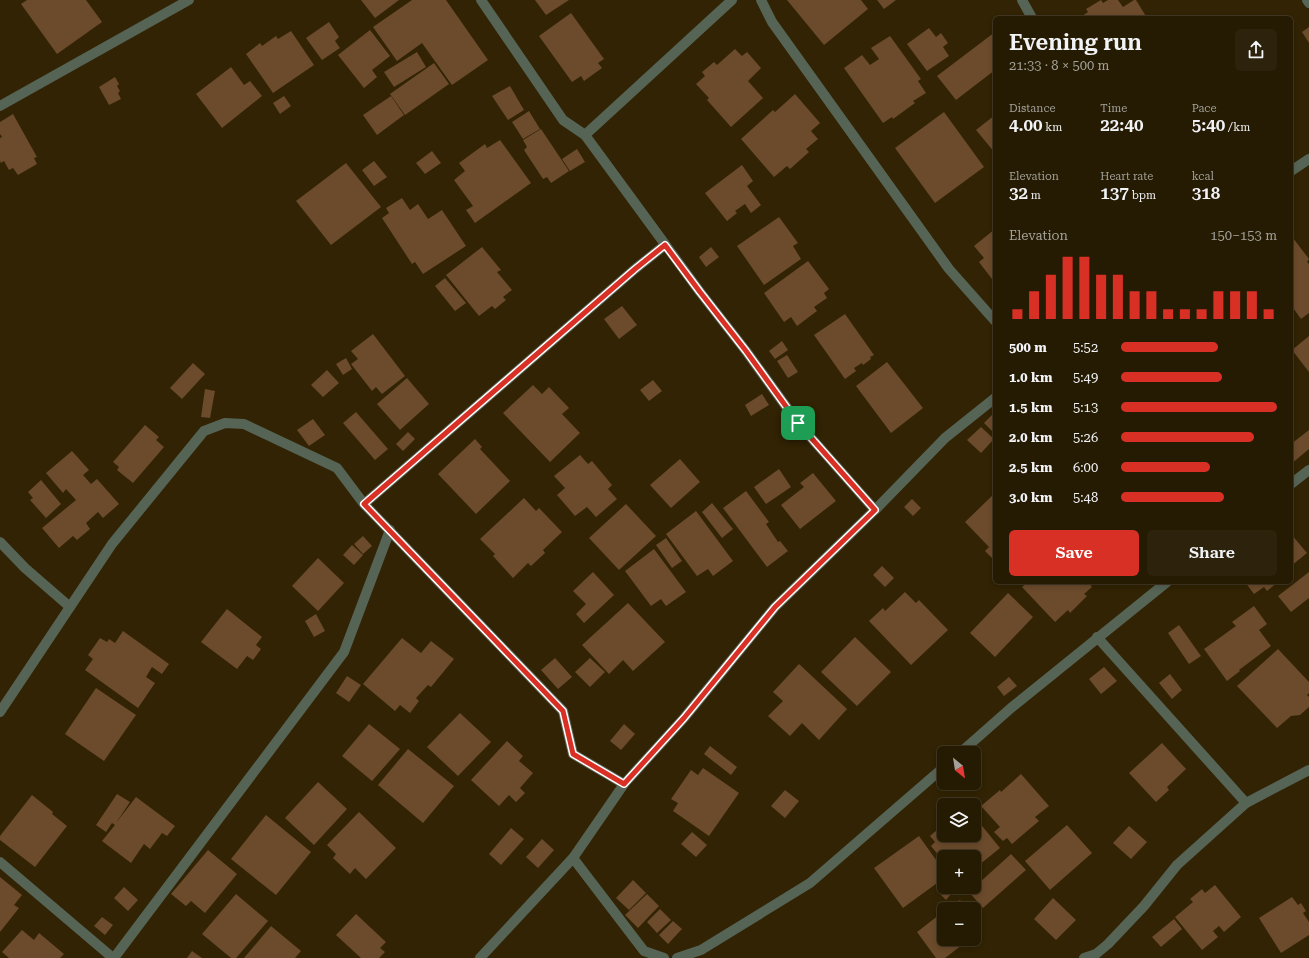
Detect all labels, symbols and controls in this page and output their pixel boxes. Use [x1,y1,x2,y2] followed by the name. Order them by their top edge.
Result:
[1235,29,1277,71] button: share
[1009,30,1142,55] text: Evening run
[1009,58,1109,73] text: 21:33 · 8 × 500 m
[1009,102,1056,115] text: Distance
[1100,102,1127,115] text: Time
[1192,102,1216,115] text: Pace
[1009,115,1043,135] text: 4.00
[1100,115,1143,135] text: 22:40
[1192,115,1225,135] text: 5:40
[1043,121,1062,134] text: km
[1225,121,1250,134] text: /km
[1009,170,1059,183] text: Elevation
[1100,170,1153,183] text: Heart rate
[1192,170,1214,183] text: kcal
[1009,183,1028,203] text: 32
[1100,183,1129,203] text: 137
[1192,183,1220,203] text: 318
[1028,189,1041,202] text: m
[1129,189,1156,202] text: bpm
[1009,228,1068,243] text: Elevation
[1210,228,1277,243] text: 150–153 m
[1009,340,1047,355] text: 500 m
[1073,340,1098,355] text: 5:52
[1009,370,1052,385] text: 1.0 km
[1073,370,1098,385] text: 5:49
[1009,400,1052,415] text: 1.5 km
[1073,400,1098,415] text: 5:13
[781,406,815,440] pin
[787,412,809,434] icon: arrive
[1009,430,1052,445] text: 2.0 km
[1073,430,1098,445] text: 5:26
[1009,460,1052,475] text: 2.5 km
[1073,460,1098,475] text: 6:00
[1009,490,1052,505] text: 3.0 km
[1073,490,1098,505] text: 5:48
[1009,530,1139,576] button: Save
[1147,530,1277,576] button: Share
[937,746,981,790] north arrow
[937,746,981,946] map controls
[937,798,981,842] button: layers
[937,850,981,894] button: +
[937,902,981,946] button: −

